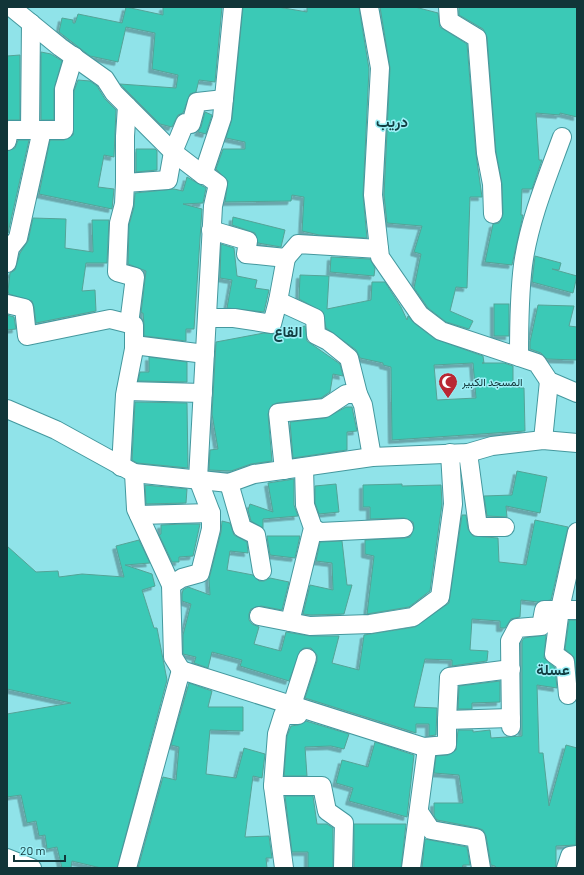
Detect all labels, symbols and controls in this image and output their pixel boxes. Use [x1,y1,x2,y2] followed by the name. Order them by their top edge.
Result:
[376,112,408,131] district label: دريب
[274,322,302,342] district label: القاع
[437,371,459,399] mosque icon: المسجد الكبير
[461,375,523,389] place label: المسجد الكبير
[536,660,570,678] district label: عسلة
[14,837,65,863] scale bar
[20,843,46,857] text: 20 m

